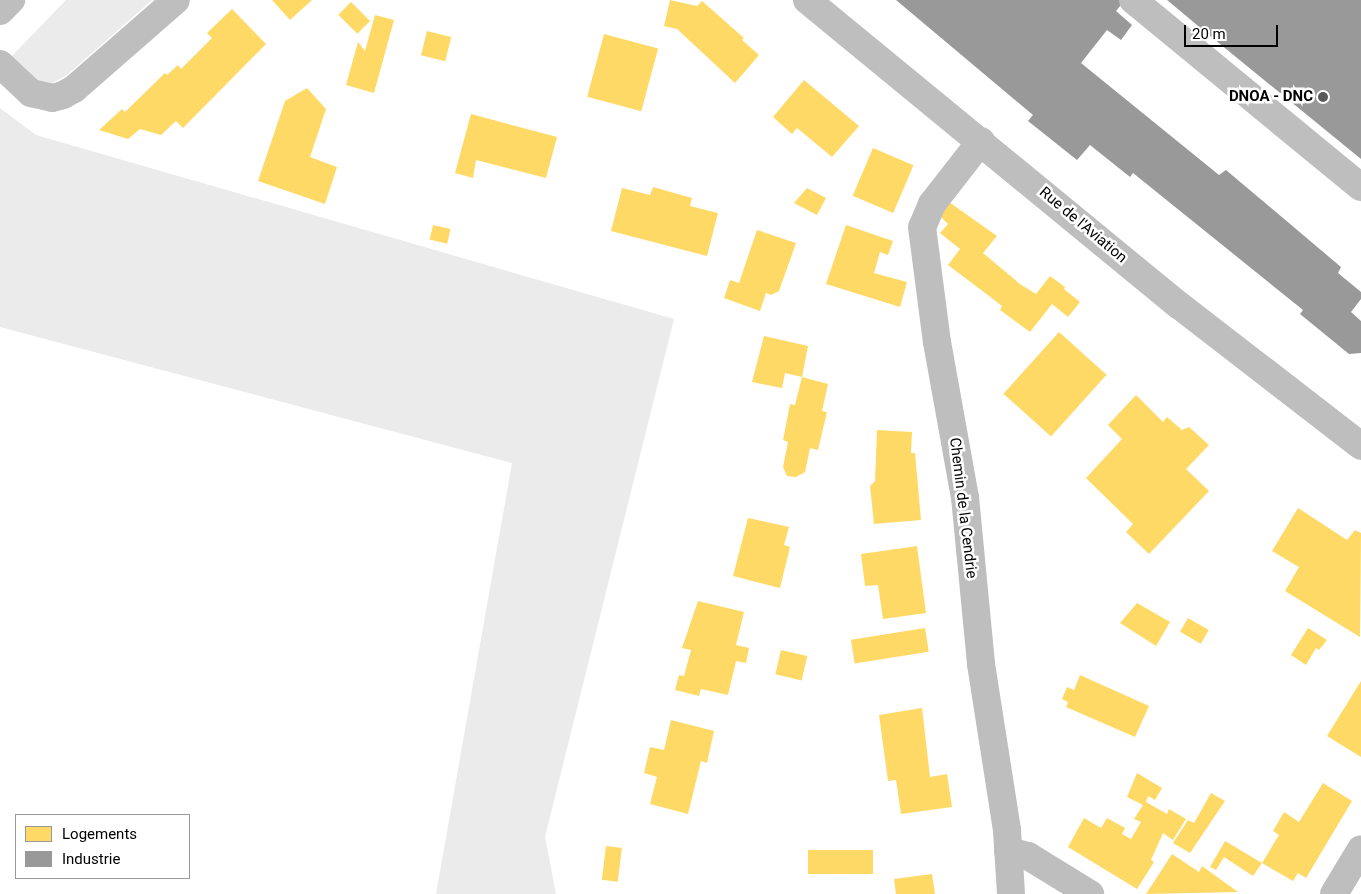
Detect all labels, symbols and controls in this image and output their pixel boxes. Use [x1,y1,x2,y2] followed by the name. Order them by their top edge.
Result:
[1186,15,1280,47] scale bar
[1192,25,1226,43] text: 20 m
[1229,88,1313,106] place label: DNOA - DNC
[1317,91,1329,103] marker: DNOA - DNC
[1036,183,1130,267] street label: Rue de l'Aviation
[945,437,981,579] street label: Chemin de la Cendrie
[15,814,190,879] legend
[62,825,137,843] text: Logements
[62,850,120,868] text: Industrie

